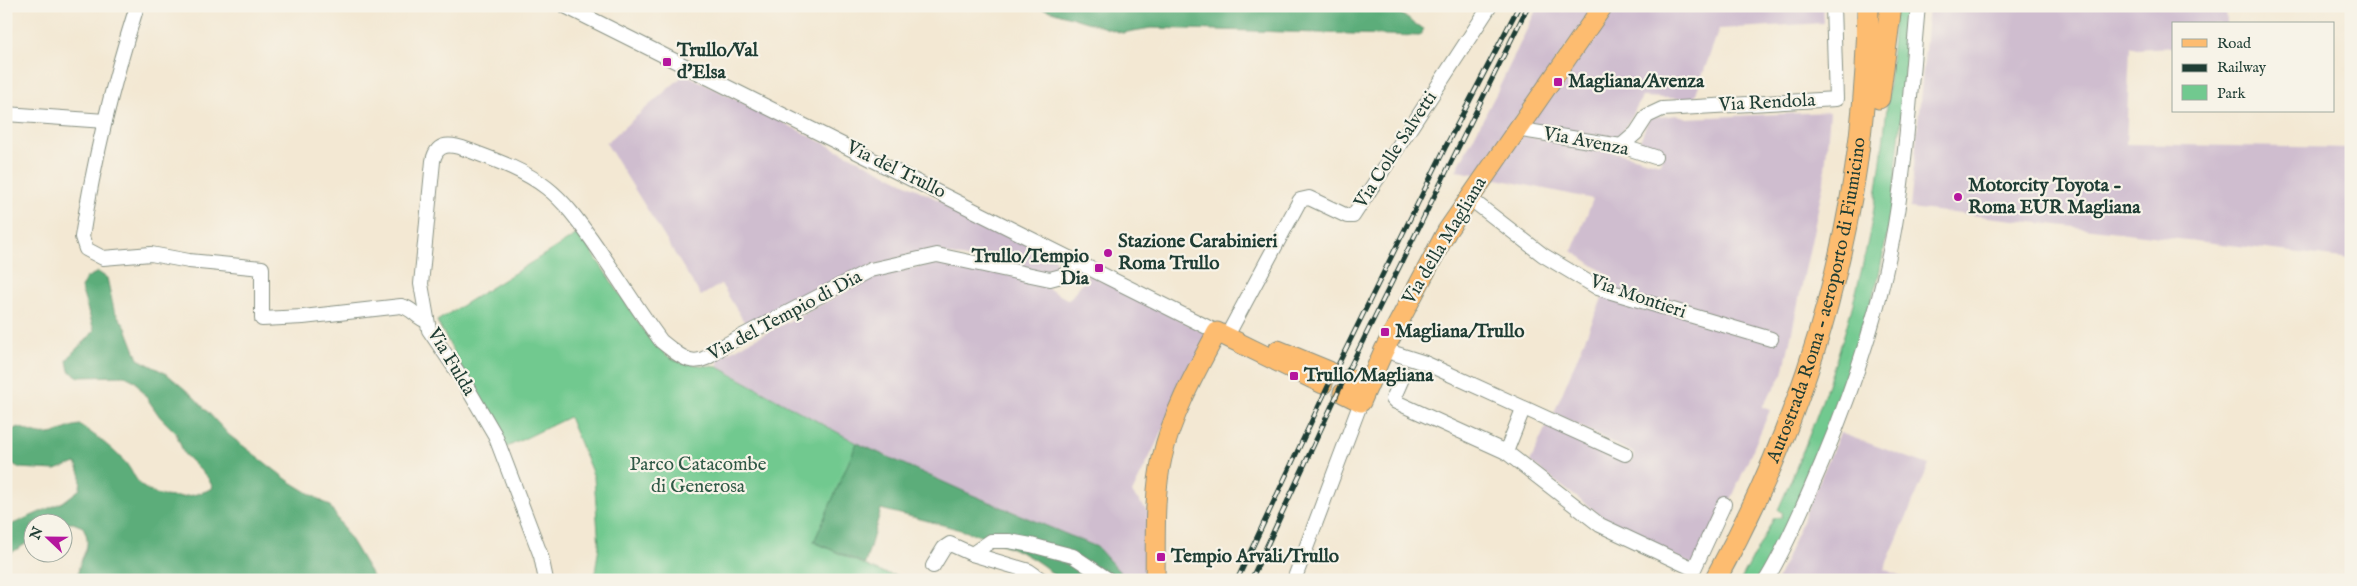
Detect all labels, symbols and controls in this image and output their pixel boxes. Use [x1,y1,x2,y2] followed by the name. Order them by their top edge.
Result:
[2172,22,2334,112] legend
[2217,34,2252,53] text: Road
[676,39,759,85] place label: Trullo/Val d'Elsa
[661,56,673,68] marker: Trullo/Val d'Elsa
[2217,58,2267,77] text: Railway
[1568,70,1705,94] place label: Magliana/Avenza
[1552,76,1564,88] marker: Magliana/Avenza
[2217,84,2247,103] text: Park
[1349,87,1443,214] street label: Via Colle Salvetti
[1717,88,1817,118] street label: Via Rendola
[1540,122,1632,162] street label: Via Avenza
[841,135,950,204] street label: Via del Trullo
[1761,136,1872,468] street label: Autostrada Roma - aeroporto di Fiumicino
[1397,172,1493,310] street label: Via della Magliana
[1968,174,2141,220] place label: Motorcity Toyota - Roma EUR Magliana
[1952,191,1964,203] marker: Motorcity Toyota - Roma EUR Magliana
[1118,230,1277,276] place label: Stazione Carabinieri Roma Trullo
[971,245,1090,291] place label: Trullo/Tempio Dia
[1102,247,1114,259] marker: Stazione Carabinieri Roma Trullo
[1093,262,1105,274] marker: Trullo/Tempio Dia
[703,265,867,367] street label: Via del Tempio di Dia
[1586,269,1689,325] street label: Via Montieri
[1395,320,1524,344] place label: Magliana/Trullo
[421,323,481,401] street label: Via Fulda
[1379,326,1391,338] marker: Magliana/Trullo
[1303,364,1434,388] place label: Trullo/Magliana
[1288,370,1300,382] marker: Trullo/Magliana
[629,453,767,499] park label: Parco Catacombe di Generosa
[22,514,72,564] north arrow
[26,525,47,543] text: N
[1170,545,1339,569] place label: Tempio Arvali/Trullo
[1155,551,1167,563] marker: Tempio Arvali/Trullo

